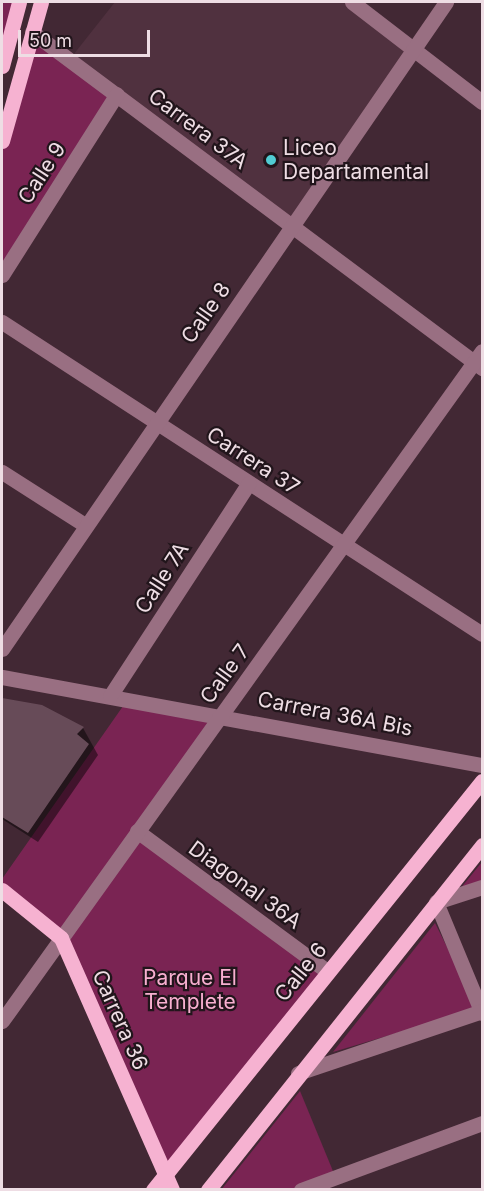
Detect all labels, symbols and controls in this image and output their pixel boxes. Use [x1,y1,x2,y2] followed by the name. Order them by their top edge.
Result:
[21,18,153,56] scale bar
[29,30,72,51] text: 50 m
[143,83,253,175] street label: Carrera 37A
[283,135,429,185] place label: Liceo Departamental
[13,137,71,209] street label: Calle 9
[264,153,278,167] marker: Liceo Departamental
[176,278,236,348] street label: Calle 8
[202,422,304,500] street label: Carrera 37
[130,538,194,618] street label: Calle 7A
[195,639,255,709] street label: Calle 7
[256,687,414,741] street label: Carrera 36A Bis
[184,836,306,934] street label: Diagonal 36A
[270,937,332,1007] street label: Calle 6
[143,965,237,1015] park label: Parque El Templete
[87,966,153,1074] street label: Carrera 36

